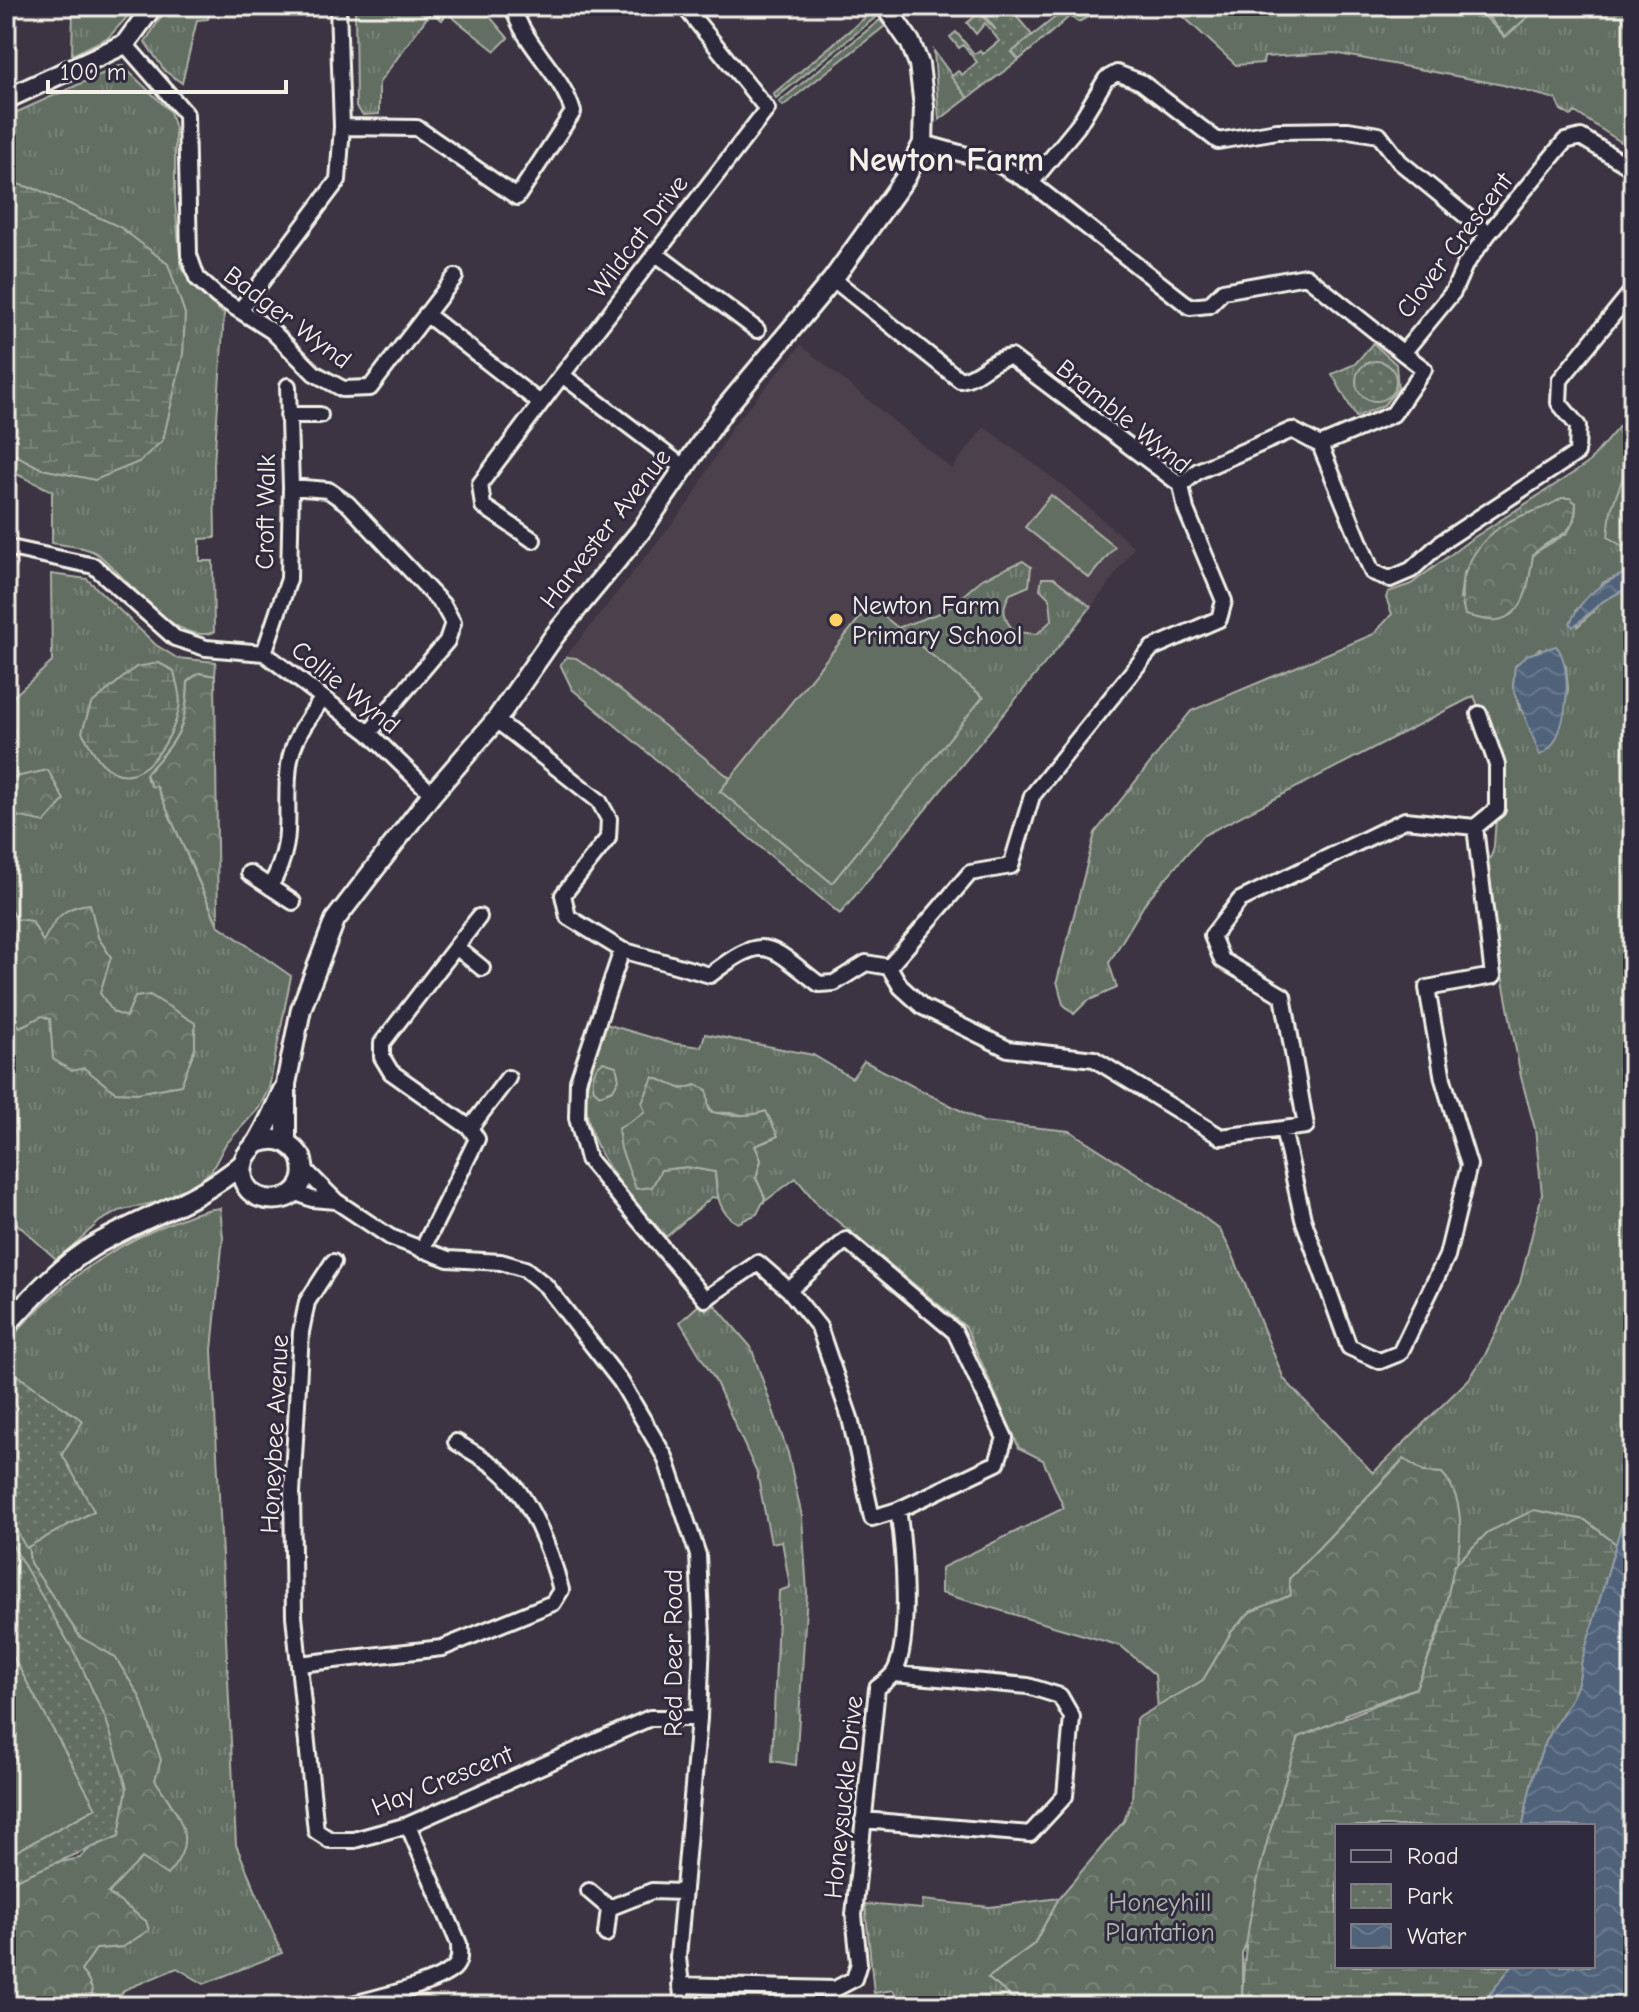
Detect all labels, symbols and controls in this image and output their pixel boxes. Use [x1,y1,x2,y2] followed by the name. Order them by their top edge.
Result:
[48,44,286,94] scale bar
[60,58,127,86] text: 100 m
[848,140,1044,180] district label: Newton Farm
[1390,166,1520,324] street label: Clover Crescent
[583,169,695,304] street label: Wildcat Drive
[218,260,357,375] street label: Badger Wynd
[1050,353,1197,480] street label: Bramble Wynd
[534,443,678,615] street label: Harvester Avenue
[250,454,282,570] street label: Croft Walk
[852,591,1022,651] place label: Newton Farm Primary School
[827,611,845,629] marker: Newton Farm Primary School
[285,635,406,741] street label: Collie Wynd
[255,1334,295,1534] street label: Honeybee Avenue
[659,1569,689,1737] street label: Red Deer Road
[818,1694,870,1900] street label: Honeysuckle Drive
[367,1738,519,1823] street label: Hay Crescent
[1335,1824,1595,1968] legend
[1407,1842,1459,1870] text: Road
[1407,1882,1453,1910] text: Park
[1105,1888,1215,1948] park label: Honeyhill Plantation
[1407,1922,1467,1950] text: Water

